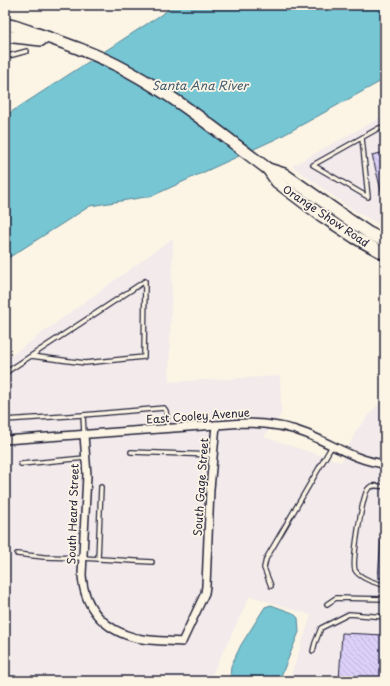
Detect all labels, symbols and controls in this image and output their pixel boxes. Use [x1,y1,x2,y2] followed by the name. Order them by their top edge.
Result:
[152,76,250,94] water label: Santa Ana River
[280,180,373,251] street label: Orange Show Road
[146,403,250,428] street label: East Cooley Avenue
[189,437,212,536] street label: South Gage Street
[62,463,83,565] street label: South Heard Street

